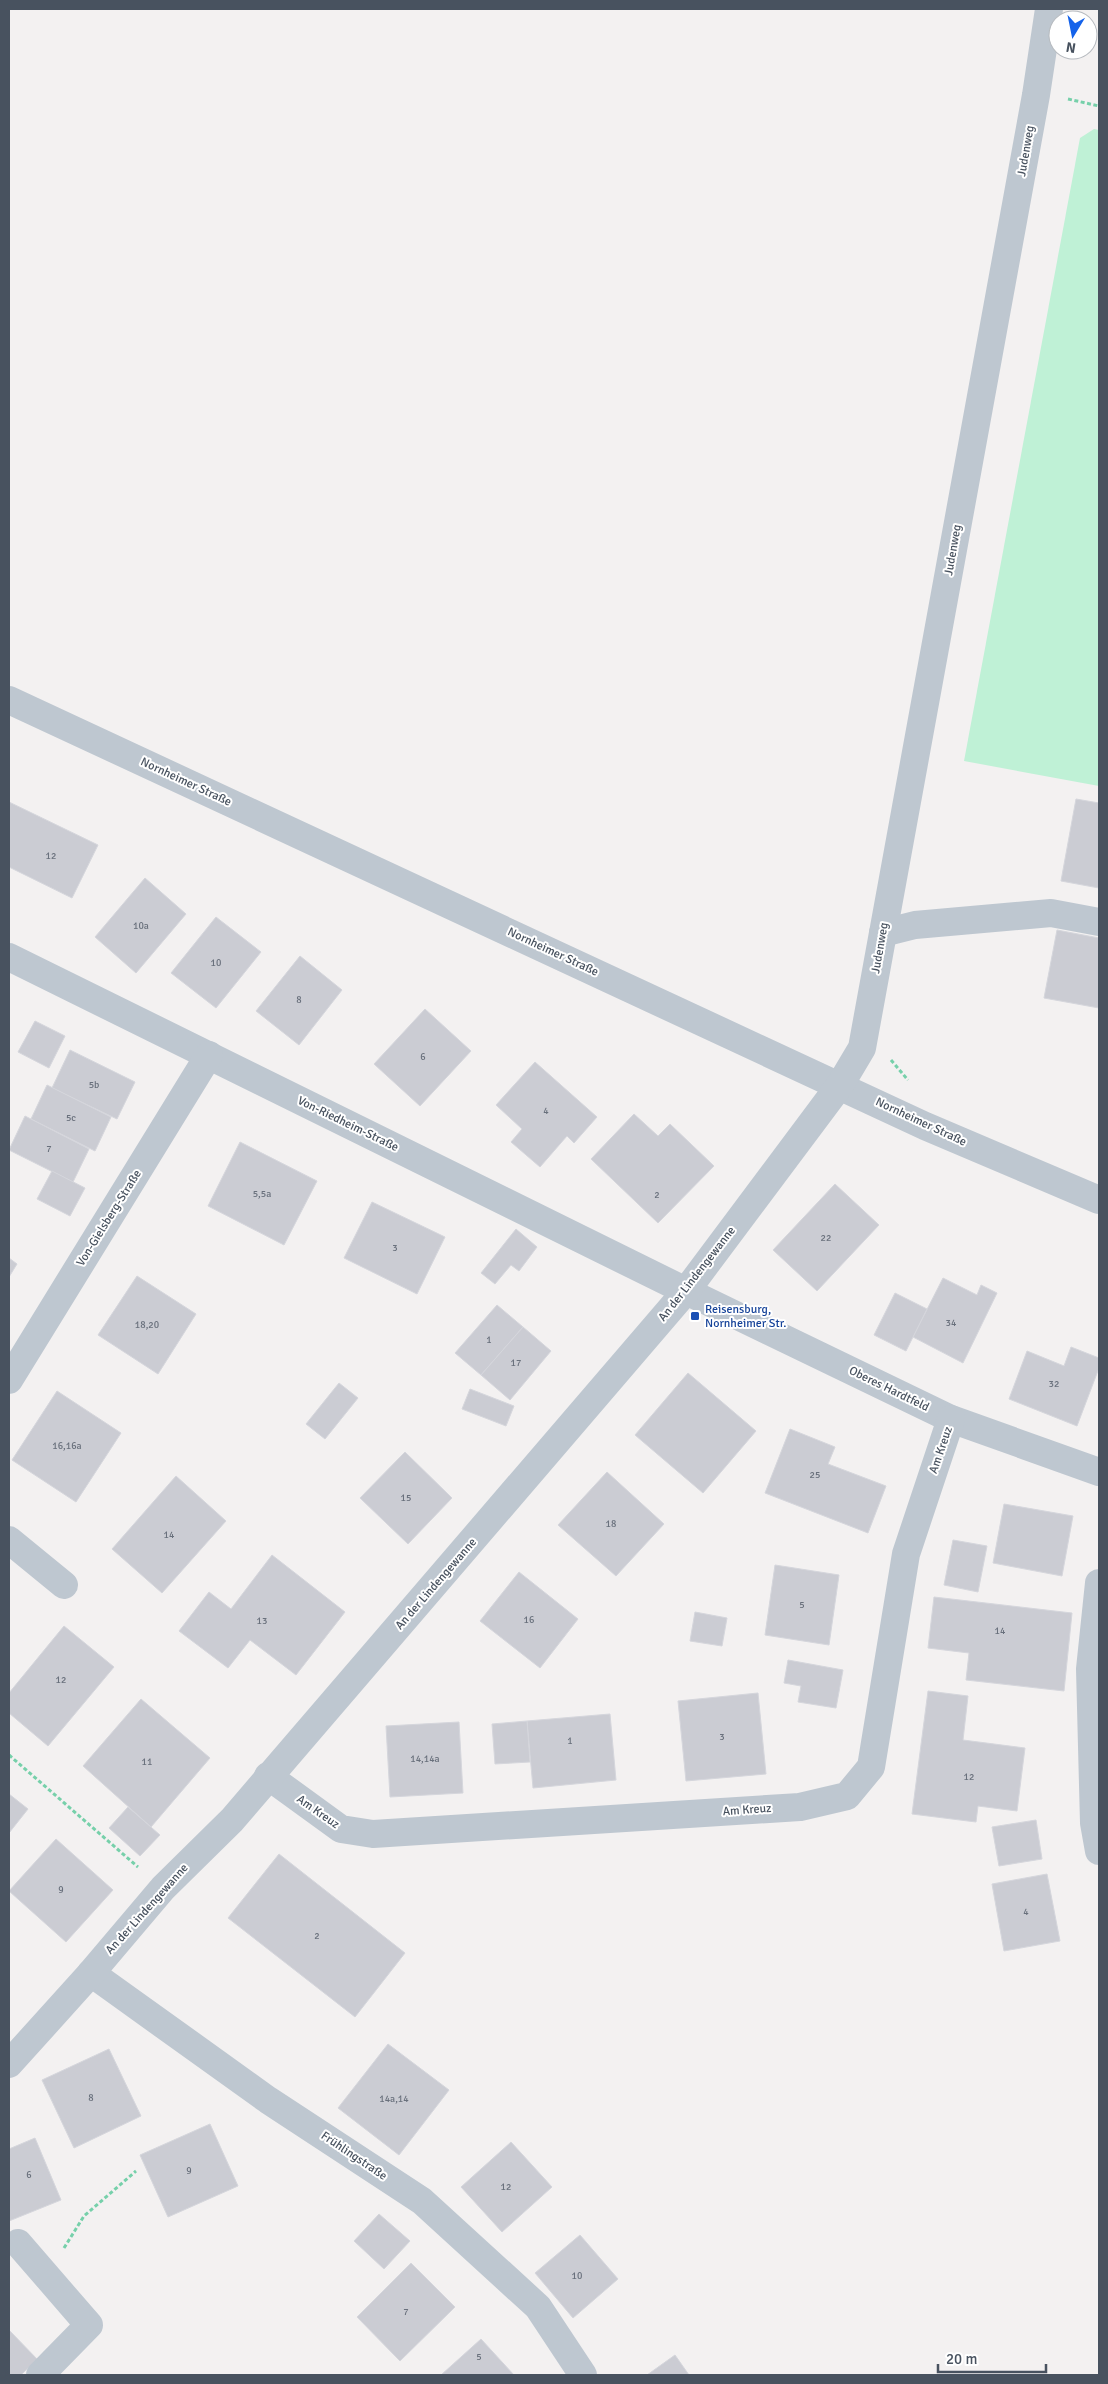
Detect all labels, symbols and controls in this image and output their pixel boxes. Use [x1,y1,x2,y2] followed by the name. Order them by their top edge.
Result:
[1048,10,1098,60] north arrow
[1065,38,1077,57] text: N
[1014,124,1038,178] street label: Judenweg
[941,523,965,577] street label: Judenweg
[138,754,234,810] street label: Nornheimer Straße
[46,850,56,862] house number: 12
[133,920,149,932] house number: 10a
[868,921,892,975] street label: Judenweg
[505,924,601,980] street label: Nornheimer Straße
[211,957,221,969] house number: 10
[296,994,302,1006] house number: 8
[420,1051,426,1063] house number: 6
[89,1079,99,1091] house number: 5b
[295,1093,401,1155] street label: Von-Riedheim-Straße
[873,1094,969,1150] street label: Nornheimer Straße
[543,1105,549,1117] house number: 4
[66,1112,76,1124] house number: 5c
[46,1143,52,1155] house number: 7
[73,1167,145,1269] street label: Von-Gielsberg-Straße
[253,1188,271,1200] house number: 5,5a
[654,1189,660,1201] house number: 2
[655,1223,739,1325] street label: An der Lindengewanne
[821,1232,831,1244] house number: 22
[392,1242,398,1254] house number: 3
[705,1302,786,1331] place label: Reisensburg, Nornheimer Str.
[689,1310,701,1322] marker: Reisensburg, Nornheimer Str.
[946,1317,957,1329] house number: 34
[135,1319,159,1331] house number: 18,20
[486,1334,492,1346] house number: 1
[511,1357,521,1369] house number: 17
[846,1363,932,1415] street label: Oberes Hardtfeld
[1049,1378,1059,1390] house number: 32
[926,1424,956,1476] street label: Am Kreuz
[52,1440,82,1452] house number: 16,16a
[810,1469,820,1481] house number: 25
[401,1492,411,1504] house number: 15
[606,1518,616,1530] house number: 18
[164,1529,175,1541] house number: 14
[392,1535,480,1633] street label: An der Lindengewanne
[799,1599,805,1611] house number: 5
[524,1614,534,1626] house number: 16
[257,1615,267,1627] house number: 13
[995,1625,1006,1637] house number: 14
[56,1674,66,1686] house number: 12
[719,1731,725,1743] house number: 3
[567,1735,573,1747] house number: 1
[410,1753,440,1765] house number: 14,14a
[142,1756,152,1768] house number: 11
[964,1771,974,1783] house number: 12
[294,1792,342,1832] street label: Am Kreuz
[722,1801,772,1819] street label: Am Kreuz
[102,1861,192,1957] street label: An der Lindengewanne
[58,1884,64,1896] house number: 9
[1023,1906,1029,1918] house number: 4
[314,1930,320,1942] house number: 2
[88,2092,94,2104] house number: 8
[379,2093,409,2105] house number: 14a,14
[318,2128,390,2184] street label: Frühlingstraße
[186,2165,192,2177] house number: 9
[26,2169,32,2181] house number: 6
[501,2181,511,2193] house number: 12
[572,2270,582,2282] house number: 10
[403,2306,409,2318] house number: 7
[938,2342,1046,2374] scale bar
[946,2350,977,2368] text: 20 m
[476,2351,482,2363] house number: 5

